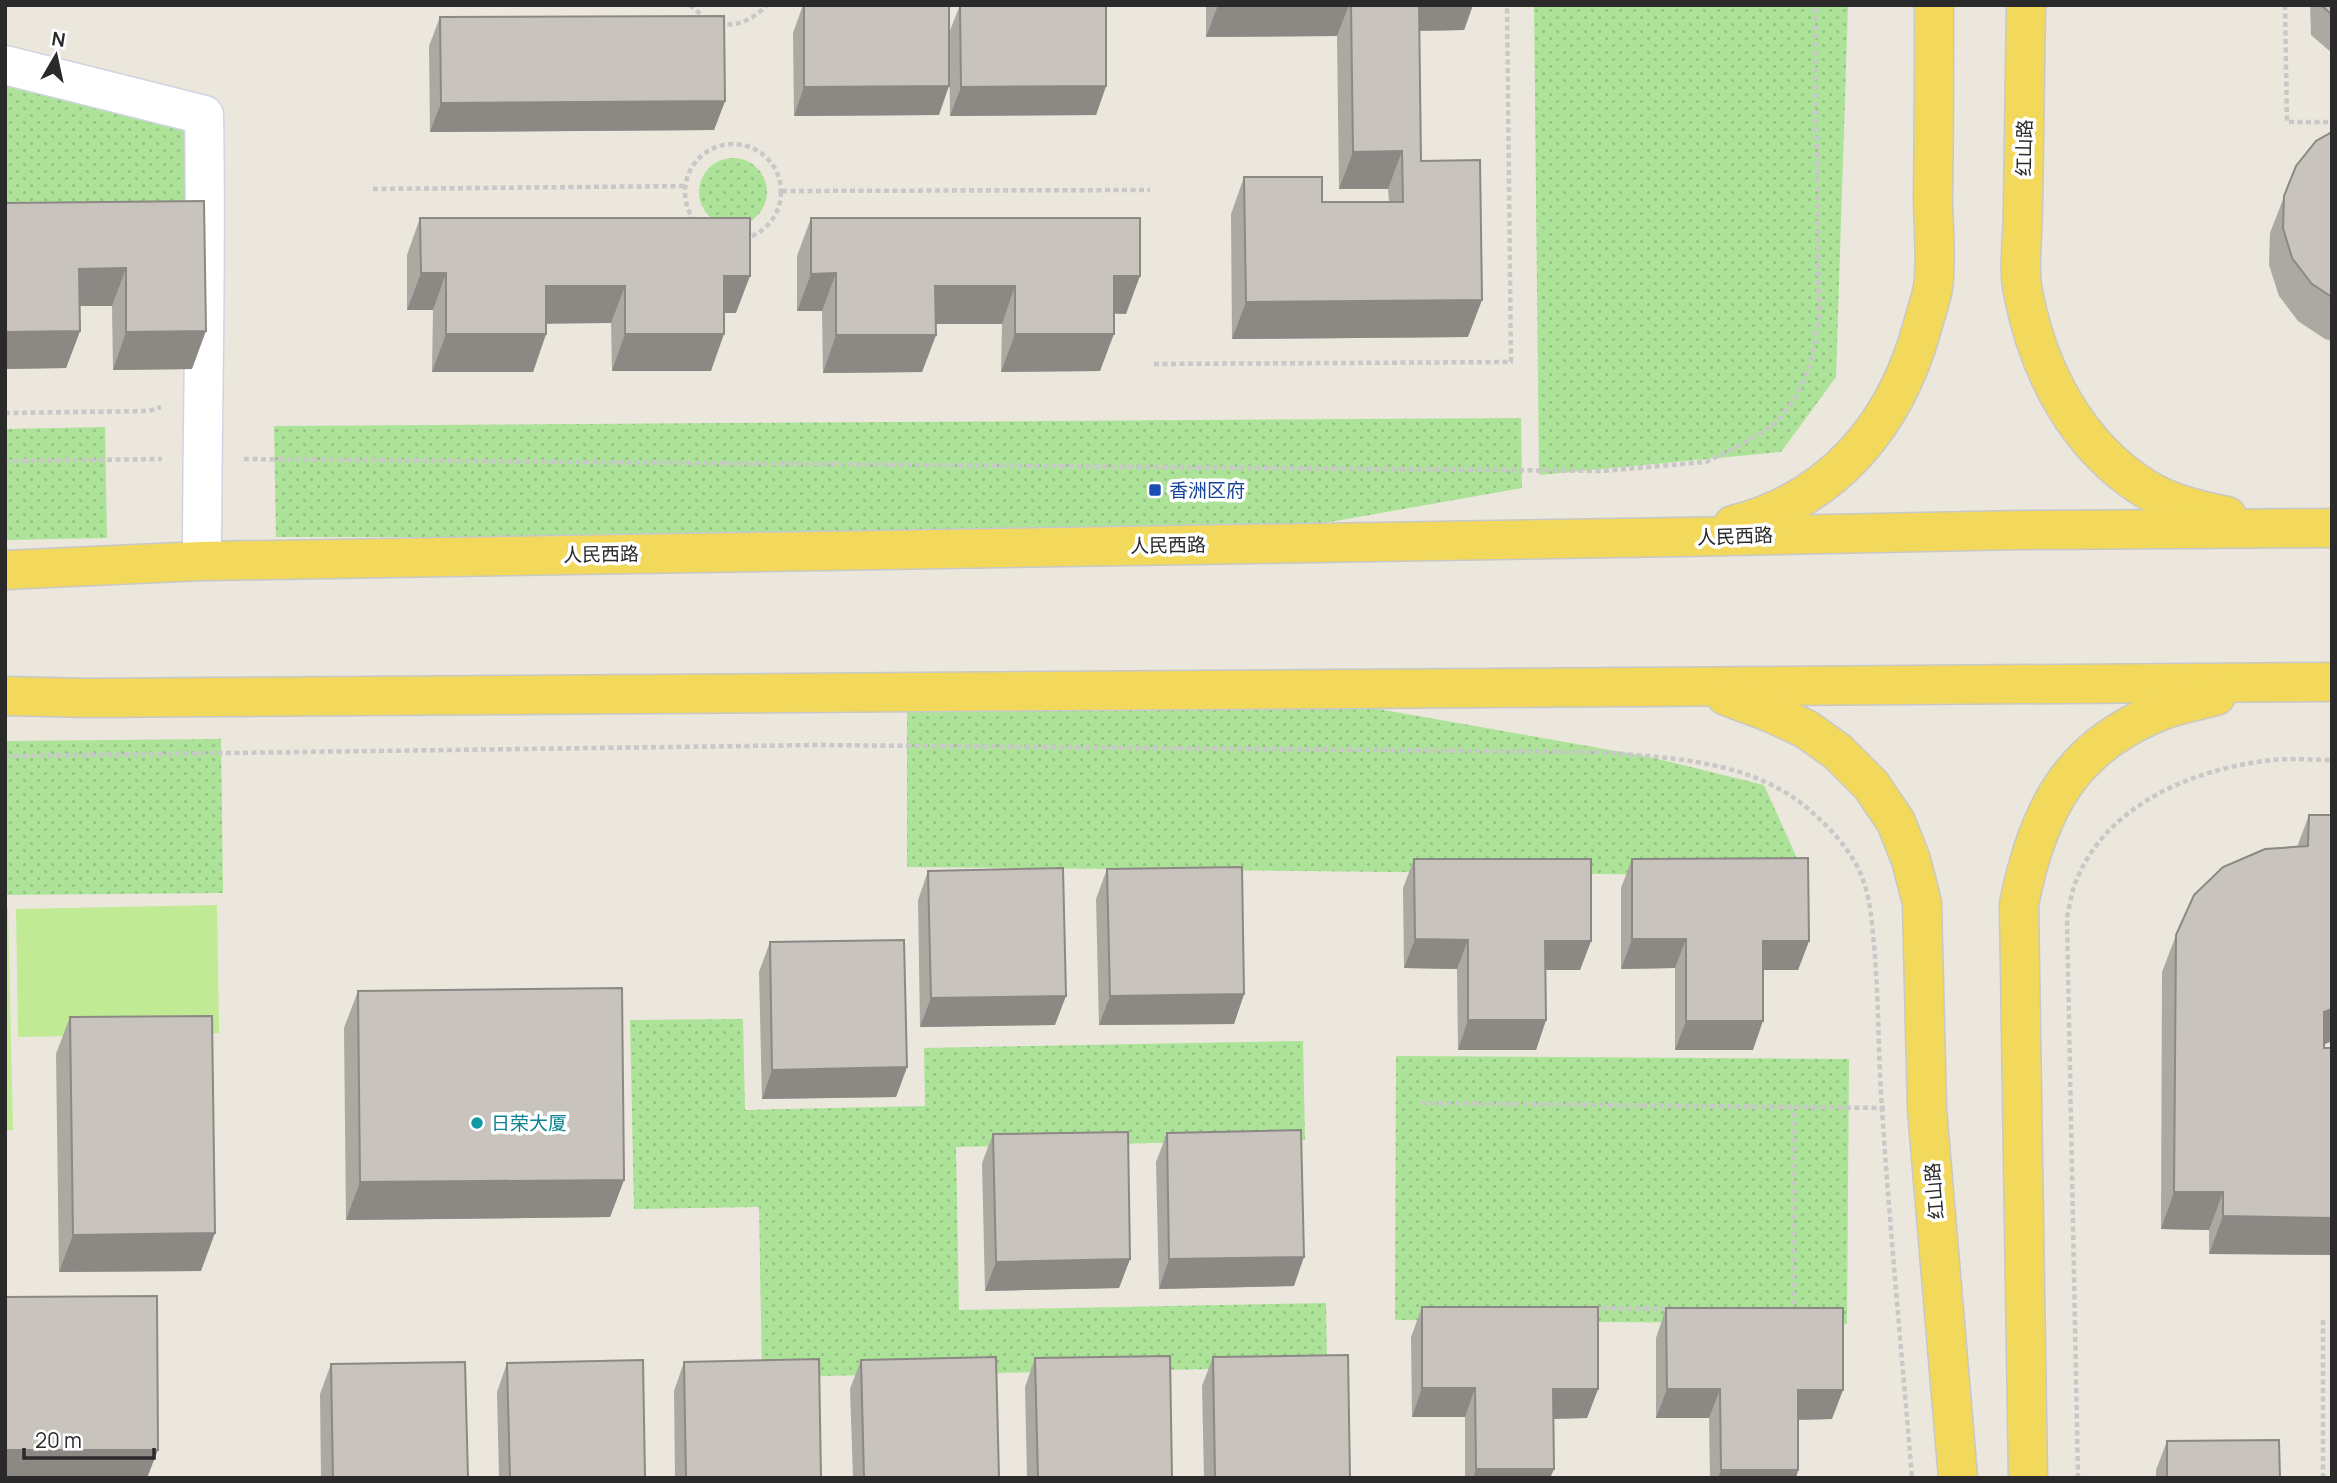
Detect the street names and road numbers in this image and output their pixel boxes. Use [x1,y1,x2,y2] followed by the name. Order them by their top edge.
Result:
[2011,119,2037,177] street label: 红山路
[1697,522,1773,550] street label: 人民西路
[1130,531,1206,559] street label: 人民西路
[563,540,639,568] street label: 人民西路
[1919,1161,1949,1221] street label: 红山路

